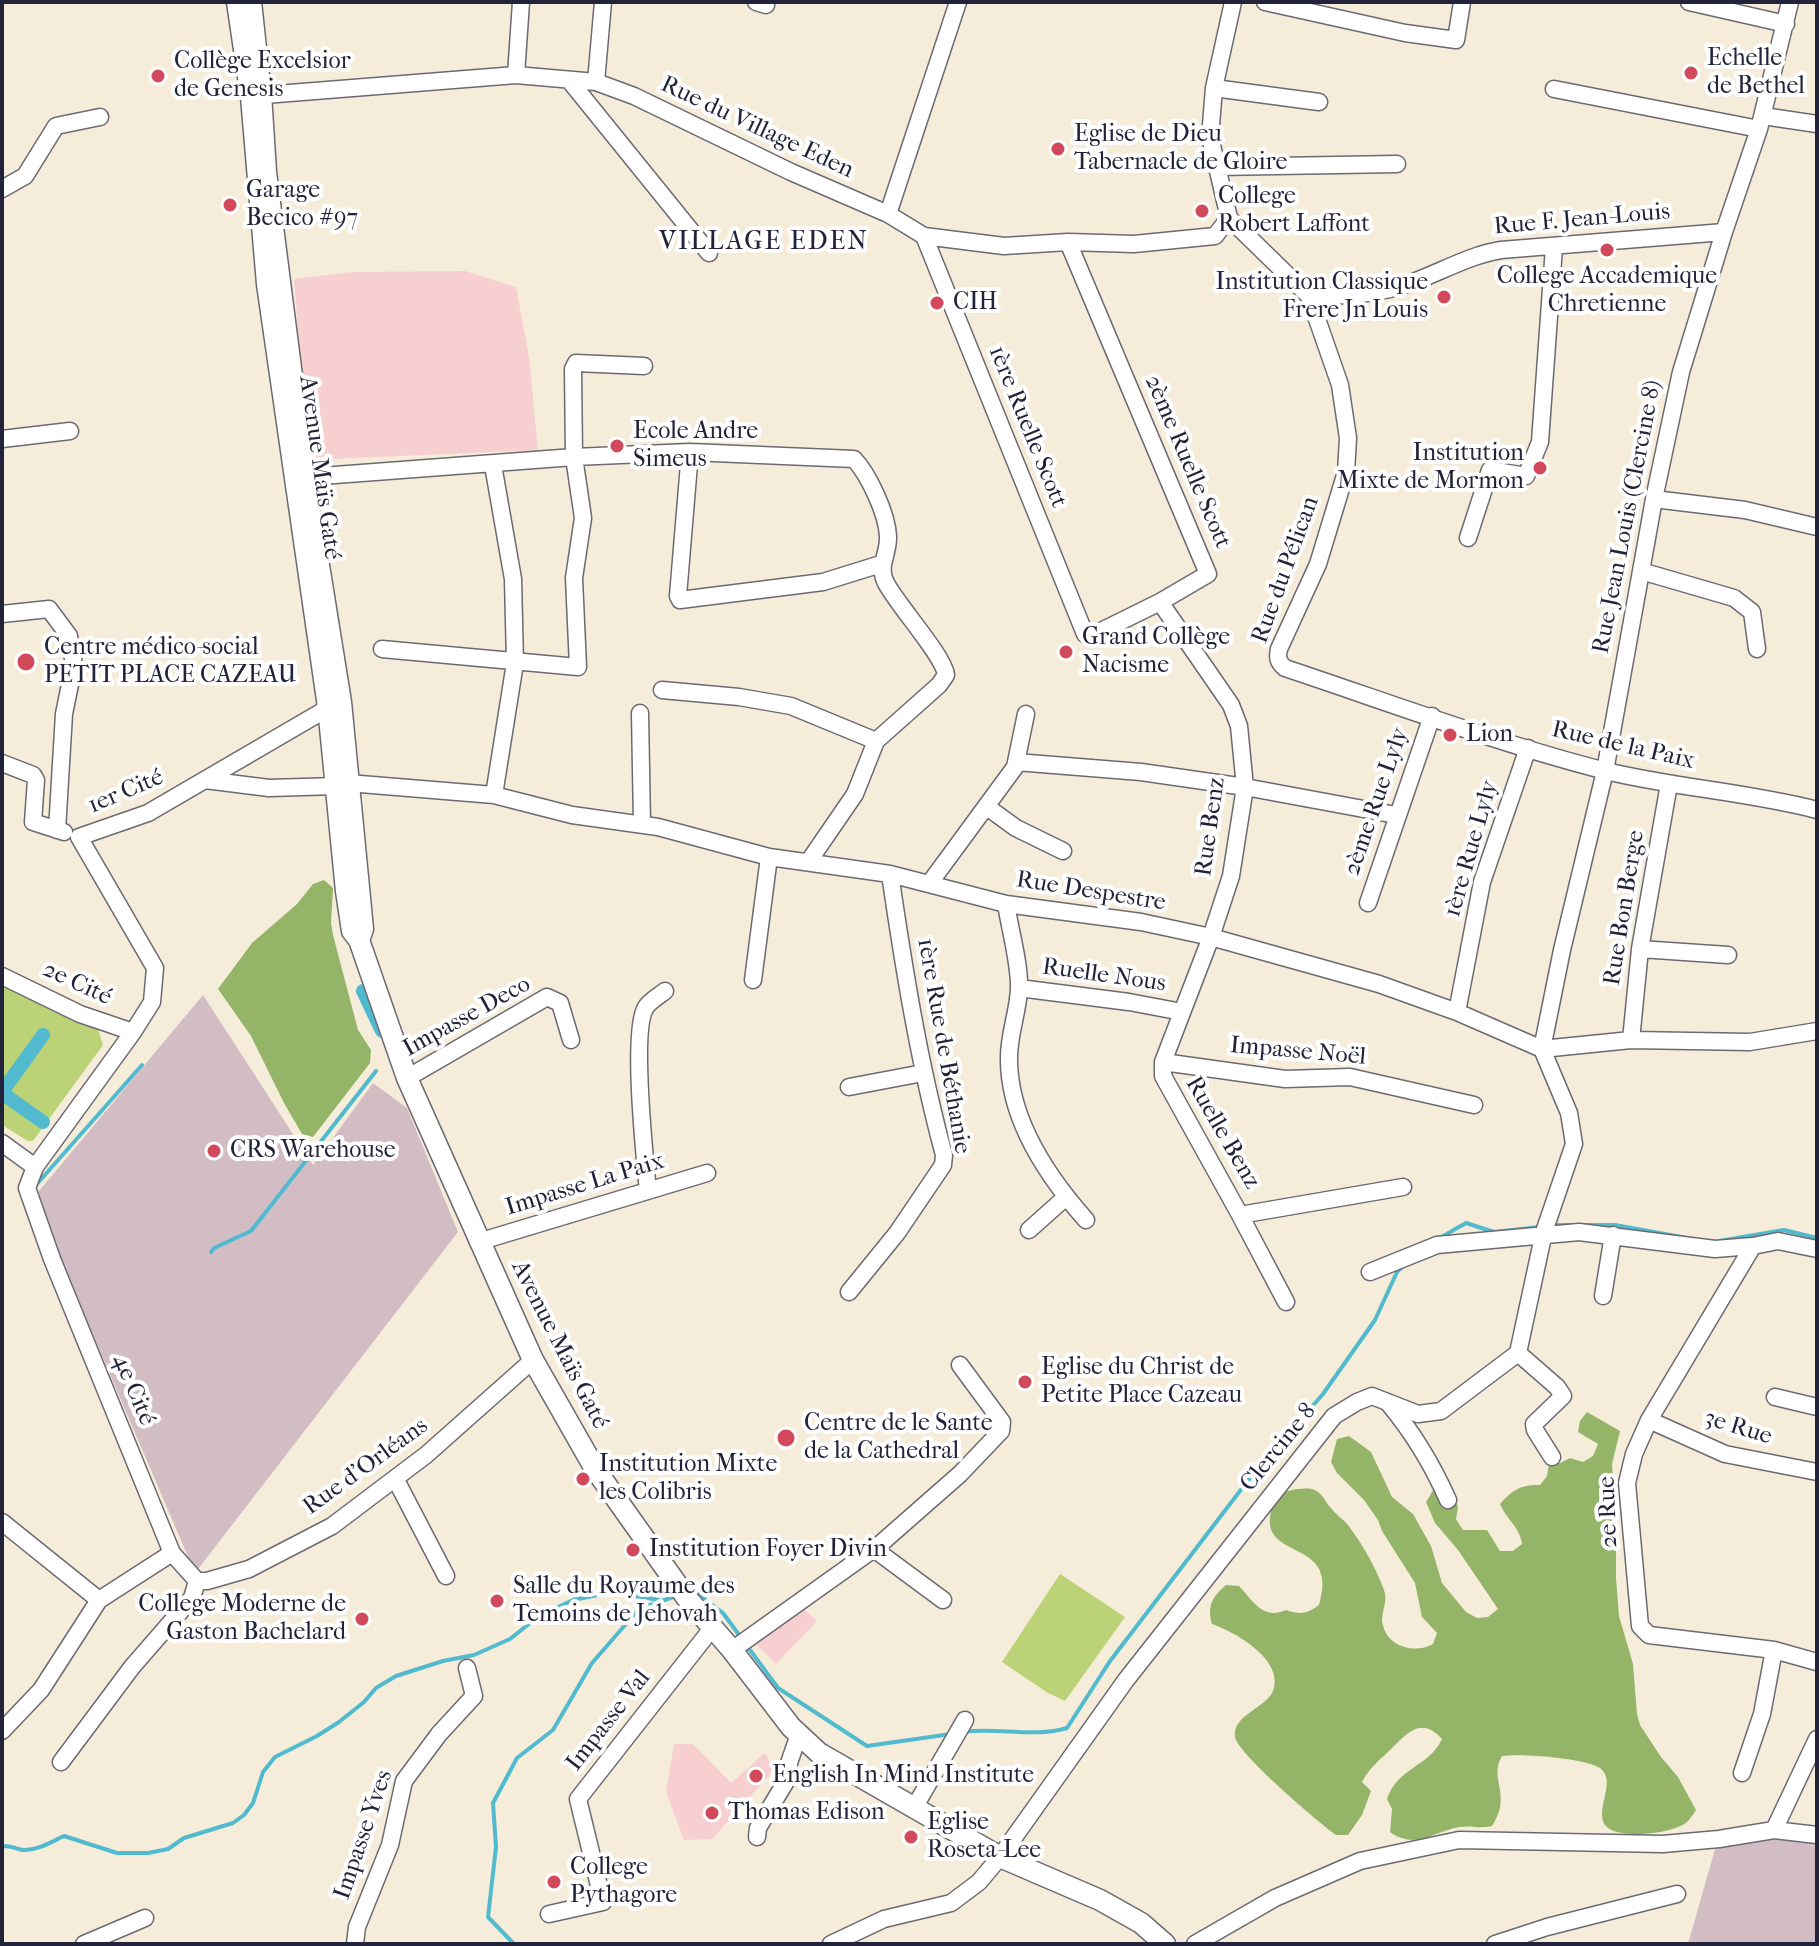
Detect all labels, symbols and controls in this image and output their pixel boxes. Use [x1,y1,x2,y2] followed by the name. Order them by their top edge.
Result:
[1707,45,1805,101] place label: Echelle de Bethel
[174,48,351,104] place label: Collège Excelsior de Genesis
[1682,64,1700,82] marker: Echelle de Bethel
[149,67,167,85] marker: Collège Excelsior de Genesis
[656,71,858,185] street label: Rue du Village Eden
[1074,121,1287,177] place label: Eglise de Dieu Tabernacle de Gloire
[1049,140,1067,158] marker: Eglise de Dieu Tabernacle de Gloire
[246,177,358,233] place label: Garage Becico #97
[1218,183,1370,239] place label: College Robert Laffont
[221,196,239,214] marker: Garage Becico #97
[1493,198,1671,242] street label: Rue F. Jean-Louis
[1193,202,1211,220] marker: College Robert Laffont
[659,227,869,259] district label: VILLAGE EDEN
[1598,241,1616,259] marker: College Accademique Chretienne
[1497,263,1717,319] place label: College Accademique Chretienne
[1215,269,1428,325] place label: Institution Classique Frere Jn Louis
[1435,288,1453,306] marker: Institution Classique Frere Jn Louis
[953,289,998,317] place label: CIH
[928,294,946,312] marker: CIH
[981,342,1073,512] street label: 1ère Ruelle Scott
[1137,371,1237,553] street label: 2ème Ruelle Scott
[292,374,346,562] street label: Avenue Maïs Gaté
[1587,378,1669,656] street label: Rue Jean Louis (Clercine 8)
[633,418,758,474] place label: Ecole Andre Simeus
[608,437,626,455] marker: Ecole Andre Simeus
[1337,440,1524,496] place label: Institution Mixte de Mormon
[1531,459,1549,477] marker: Institution Mixte de Mormon
[1246,493,1326,647] street label: Rue du Pélican
[1082,624,1230,680] place label: Grand Collège Nacisme
[44,634,296,690] place label: Centre médico-social PETIT PLACE CAZEAU
[1057,643,1075,661] marker: Grand Collège Nacisme
[15,651,37,673] marker: Centre médico-social PETIT PLACE CAZEAU
[1549,716,1697,776] street label: Rue de la Paix
[1466,721,1513,749] place label: Lion
[1338,724,1416,880] street label: 2ème Rue Lyly
[1441,726,1459,744] marker: Lion
[84,763,168,821] street label: 1er Cité
[1190,776,1232,878] street label: Rue Benz
[1439,777,1505,921] street label: 1ère Rue Lyly
[1599,828,1651,988] street label: Rue Bon Berge
[1014,866,1168,918] street label: Rue Despestre
[910,936,976,1156] street label: 1ère Rue de Béthanie
[1040,953,1168,999] street label: Ruelle Nous
[38,956,116,1012] street label: 2e Cité
[398,970,536,1064] street label: Impasse Deco
[1229,1032,1367,1072] street label: Impasse Noël
[1178,1072,1266,1194] street label: Ruelle Benz
[230,1137,396,1165] place label: CRS Warehouse
[205,1142,223,1160] marker: CRS Warehouse
[502,1147,668,1223] street label: Impasse La Paix
[504,1256,614,1434] street label: Avenue Maïs Gaté
[105,1350,161,1430] street label: 4e Cité
[1041,1354,1242,1410] place label: Eglise du Christ de Petite Place Cazeau
[1016,1373,1034,1391] marker: Eglise du Christ de Petite Place Cazeau
[1235,1398,1323,1498] street label: Clercine 8
[1701,1404,1775,1452] street label: 3e Rue
[804,1410,993,1466] place label: Centre de le Sante de la Cathedral
[298,1412,434,1522] street label: Rue d'Orléans
[775,1427,797,1449] marker: Centre de le Sante de la Cathedral
[599,1451,777,1507] place label: Institution Mixte les Colibris
[574,1470,592,1488] marker: Institution Mixte les Colibris
[1593,1476,1625,1548] street label: 2e Rue
[649,1536,887,1564] place label: Institution Foyer Divin
[624,1541,642,1559] marker: Institution Foyer Divin
[513,1573,735,1629] place label: Salle du Royaume des Temoins de Jehovah
[138,1591,346,1647] place label: College Moderne de Gaston Bachelard
[488,1592,506,1610] marker: Salle du Royaume des Temoins de Jehovah
[353,1610,371,1628] marker: College Moderne de Gaston Bachelard
[561,1665,657,1777] street label: Impasse Val
[772,1762,1034,1790] place label: English In Mind Institute
[328,1766,400,1904] street label: Impasse Yves
[747,1767,765,1785] marker: English In Mind Institute
[728,1799,885,1827] place label: Thomas Edison
[703,1804,721,1822] marker: Thomas Edison
[927,1809,1041,1865] place label: Eglise Roseta-Lee
[902,1828,920,1846] marker: Eglise Roseta-Lee
[570,1854,677,1910] place label: College Pythagore
[545,1873,563,1891] marker: College Pythagore

